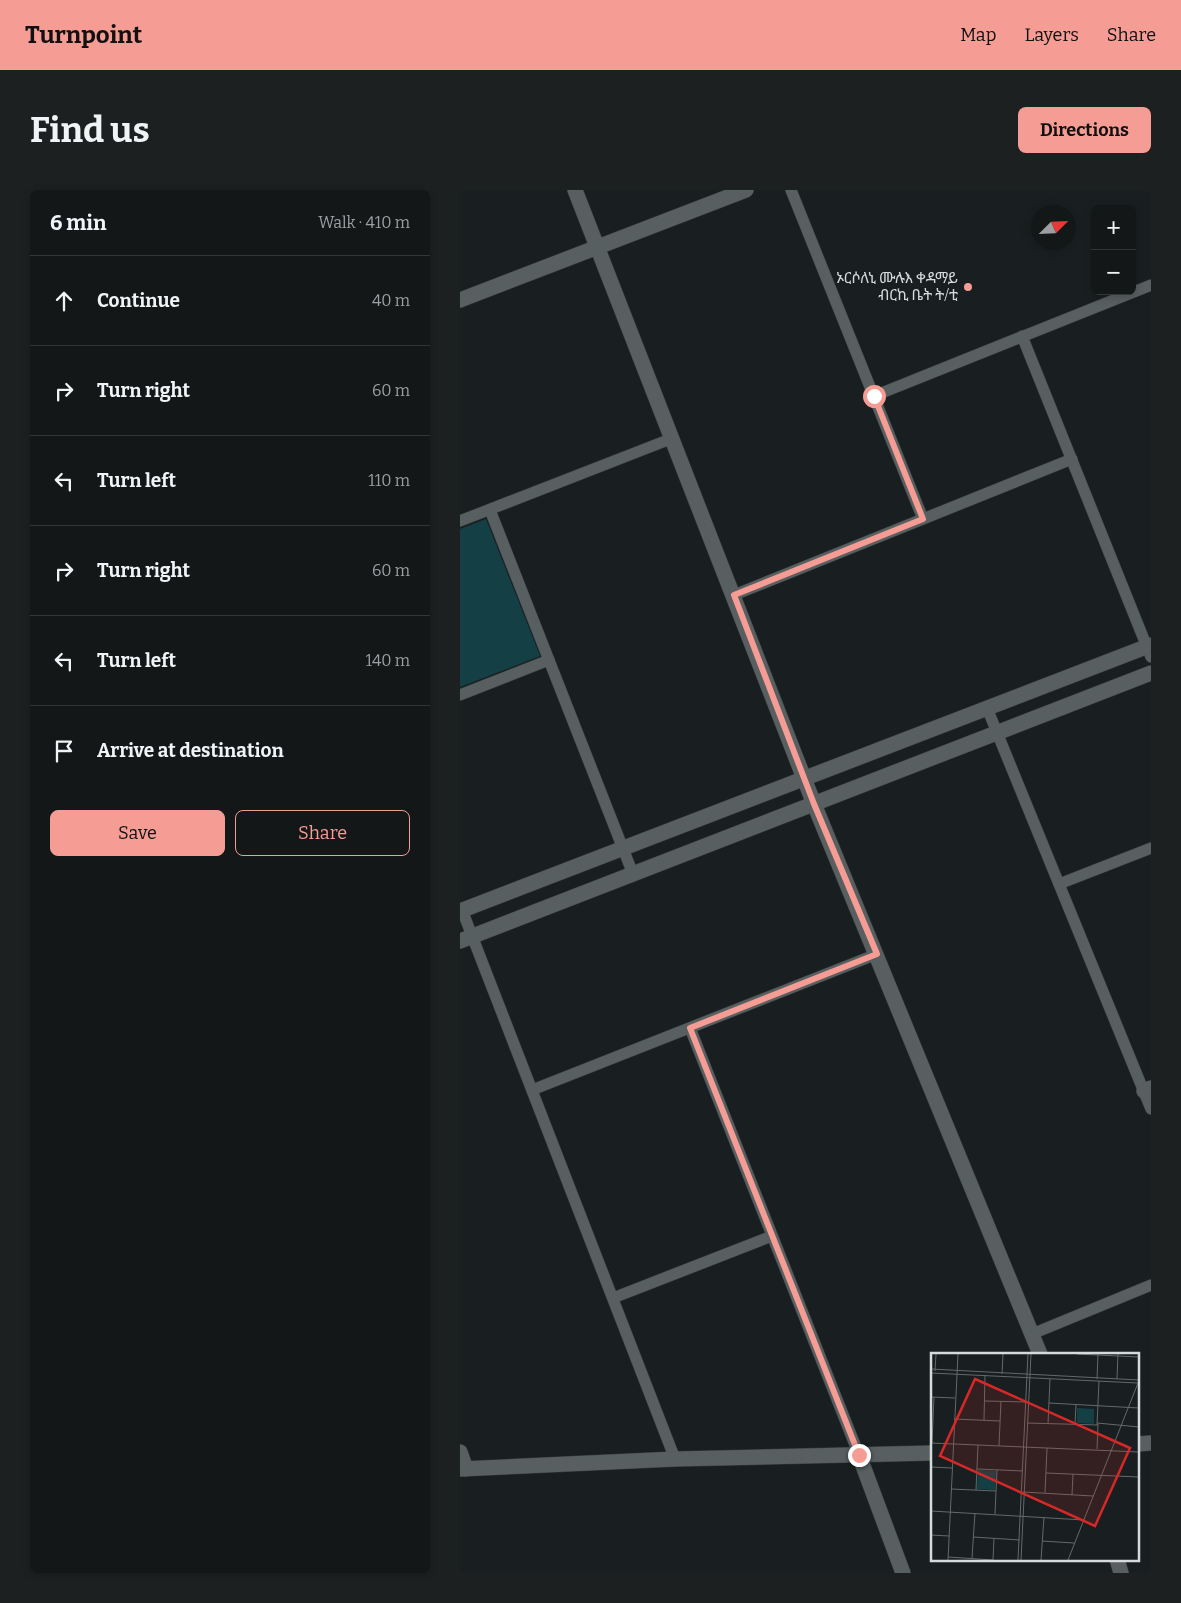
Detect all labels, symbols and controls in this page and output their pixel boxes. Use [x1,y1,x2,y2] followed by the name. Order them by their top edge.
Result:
[25,21,142,49] text: Turnpoint
[960,24,996,46] text: Map
[1024,24,1079,46] text: Layers
[1107,24,1156,46] text: Share
[1018,107,1151,153] button: Directions
[30,109,150,151] text: Find us
[1031,205,1076,250] north arrow
[1091,205,1136,295] map controls
[1091,205,1136,250] button: +
[50,210,106,236] text: 6 min
[318,213,410,232] text: Walk · 410 m
[1091,250,1136,295] button: −
[836,269,958,304] place label: ኦርሶለኒ ሙሉእ ቀዳማይ ብርኪ ቤት ት/ቲ
[962,281,974,293] marker: ኦርሶለኒ ሙሉእ ቀዳማይ ብርኪ ቤት ት/ቲ
[50,287,78,315] icon: ahead
[97,289,180,312] text: Continue
[372,291,410,310] text: 40 m
[50,377,78,405] icon: right
[97,379,190,402] text: Turn right
[372,381,410,400] text: 60 m
[863,385,886,408] route start
[50,467,78,495] icon: left
[97,469,176,492] text: Turn left
[368,471,410,490] text: 110 m
[50,557,78,585] icon: right
[97,559,190,582] text: Turn right
[372,561,410,580] text: 60 m
[50,647,78,675] icon: left
[97,649,176,672] text: Turn left
[365,651,410,670] text: 140 m
[50,737,78,765] icon: arrive
[97,739,284,762] text: Arrive at destination
[50,810,225,856] button: Save
[235,810,410,856] button: Share
[931,1353,1138,1560] inset map
[848,1444,871,1467] route end

